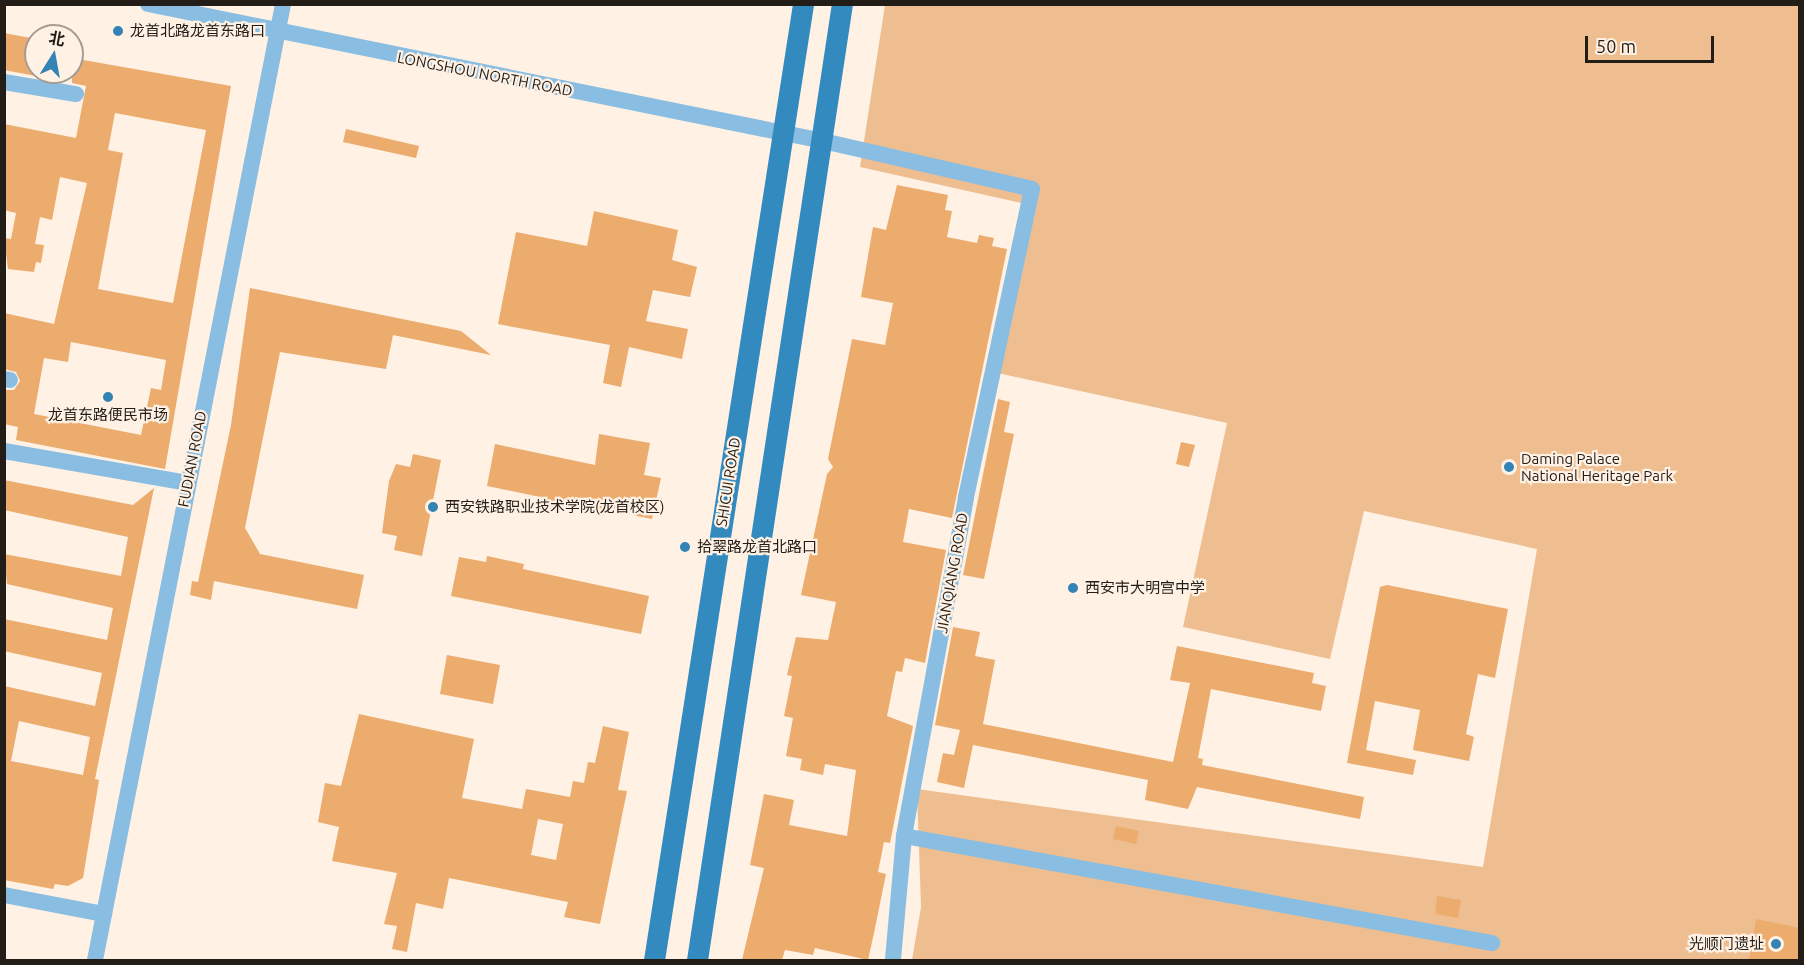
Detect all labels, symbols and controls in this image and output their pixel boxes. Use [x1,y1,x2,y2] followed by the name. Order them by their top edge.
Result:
[130,22,265,40] place label: 龙首北路龙首东路口
[24,24,84,84] north arrow
[111,24,125,38] marker: 龙首北路龙首东路口
[1588,24,1717,62] scale bar
[47,28,67,49] text: 北
[1596,36,1636,56] text: 50 m
[396,48,574,100] street label: LONGSHOU NORTH ROAD
[101,390,115,404] marker: 龙首东路便民市场
[48,406,168,424] place label: 龙首东路便民市场
[174,409,210,509] street label: FUDIAN ROAD
[712,436,744,528] street label: SHICUI ROAD
[1521,449,1673,484] place label: Daming Palace National Heritage Park
[1502,460,1516,474] marker: Daming Palace National Heritage Park
[445,498,664,516] place label: 西安铁路职业技术学院(龙首校区)
[426,500,440,514] marker: 西安铁路职业技术学院(龙首校区)
[933,511,971,635] street label: JIANQIANG ROAD
[697,538,817,556] place label: 拾翠路龙首北路口
[678,540,692,554] marker: 拾翠路龙首北路口
[1085,579,1205,597] place label: 西安市大明宫中学
[1066,581,1080,595] marker: 西安市大明宫中学
[1689,935,1764,953] place label: 光顺门遗址
[1769,937,1783,951] marker: 光顺门遗址

